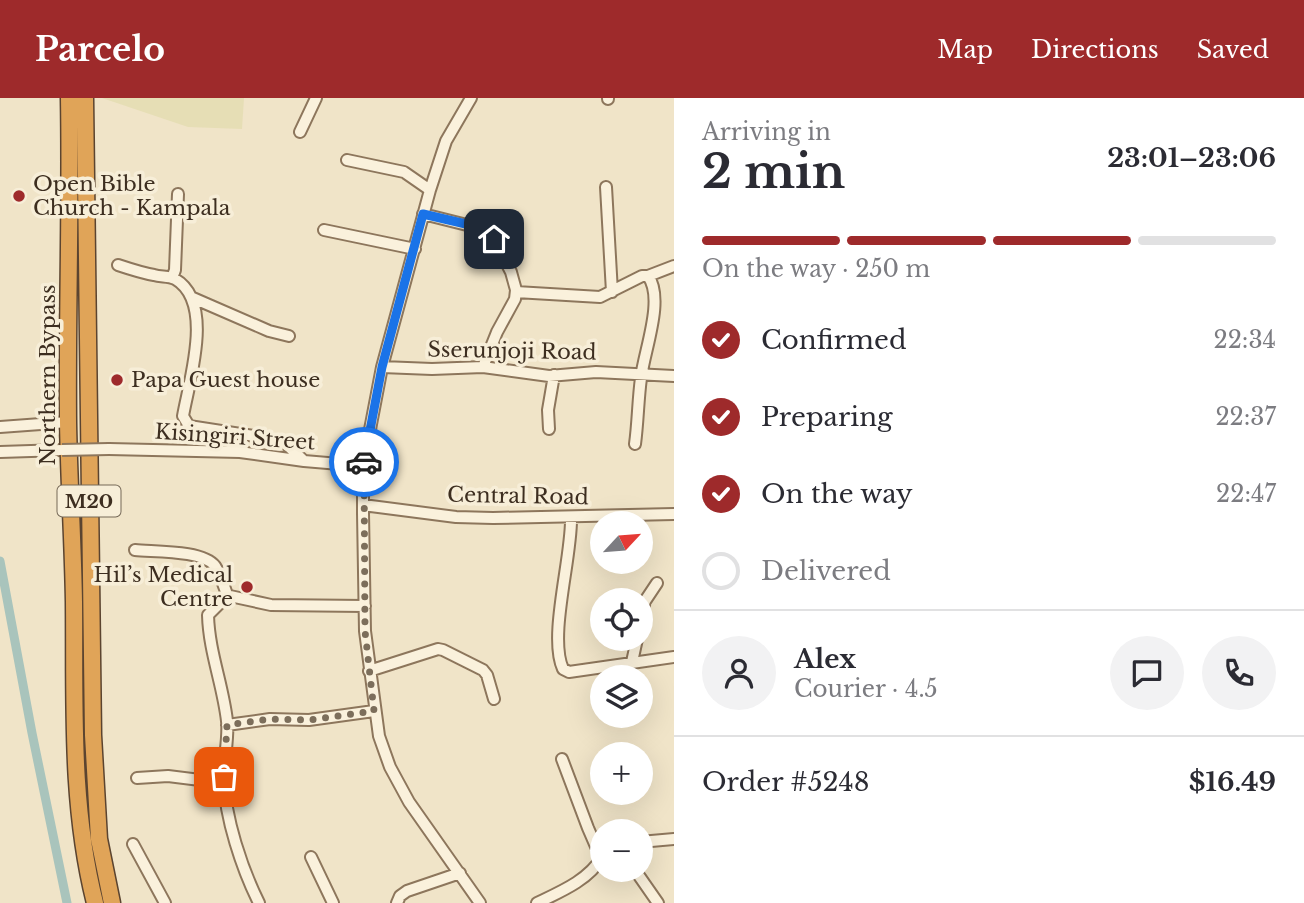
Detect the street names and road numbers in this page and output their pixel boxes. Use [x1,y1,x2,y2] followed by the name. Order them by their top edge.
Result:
[35,285,61,466] street label: Northern Bypass
[427,337,597,365] street label: Sserunjoji Road
[154,418,316,456] street label: Kisingiri Street
[447,482,589,510] street label: Central Road
[57,486,120,516] road number: M20

